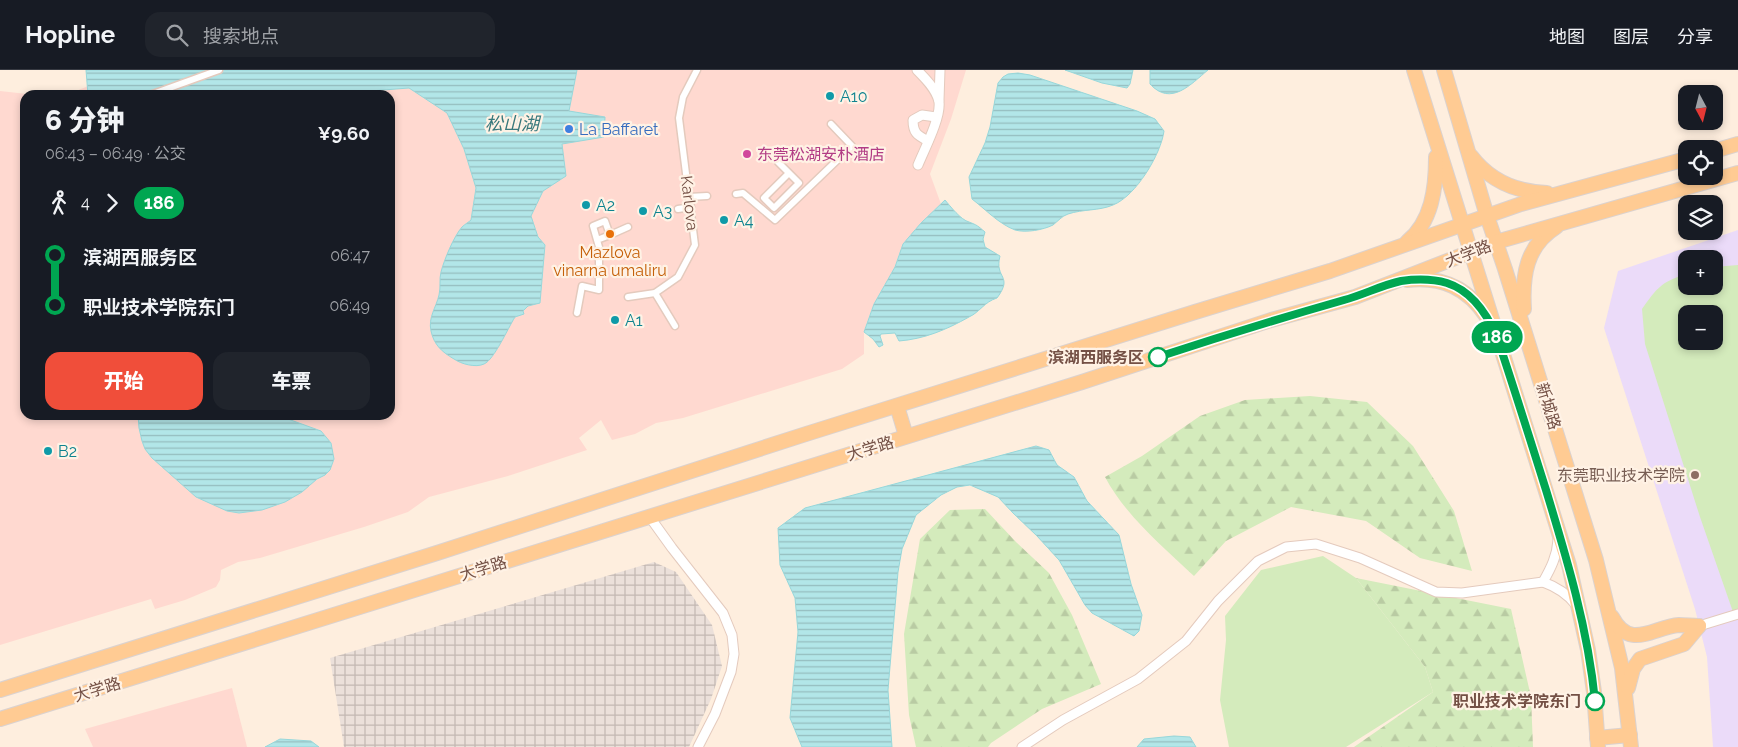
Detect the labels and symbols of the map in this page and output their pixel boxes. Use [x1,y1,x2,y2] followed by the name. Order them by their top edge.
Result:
[1678,85,1722,130] north arrow
[840,87,867,106] place label: A10
[824,90,836,102] marker: A10
[485,113,542,134] water label: 松山湖
[579,120,659,139] place label: La Baffaret
[563,123,575,135] marker: La Baffaret
[757,145,885,164] place label: 东莞松湖安朴酒店
[741,148,753,160] marker: 东莞松湖安朴酒店
[677,174,702,232] street label: Karlova
[596,196,615,215] place label: A2
[580,199,592,211] marker: A2
[653,202,672,221] place label: A3
[637,205,649,217] marker: A3
[734,211,754,230] place label: A4
[718,214,730,226] marker: A4
[604,228,616,240] marker: Mazlova vinarna umaliru
[1442,236,1494,271] street label: 大学路
[553,243,667,280] place label: Mazlova vinarna umaliru
[625,311,643,330] place label: A1
[609,314,621,326] marker: A1
[1468,321,1526,353] line badge: 186
[1148,347,1168,367] marker: 滨湖西服务区
[1048,348,1144,367] place label: 滨湖西服务区
[1532,380,1565,432] street label: 新城路
[844,432,896,465] street label: 大学路
[58,442,77,461] place label: B2
[42,445,54,457] marker: B2
[1557,466,1685,485] place label: 东莞职业技术学院
[1689,469,1701,481] marker: 东莞职业技术学院
[457,552,509,585] street label: 大学路
[71,673,123,706] street label: 大学路
[1585,691,1605,711] marker: 职业技术学院东门
[1453,692,1581,711] place label: 职业技术学院东门

